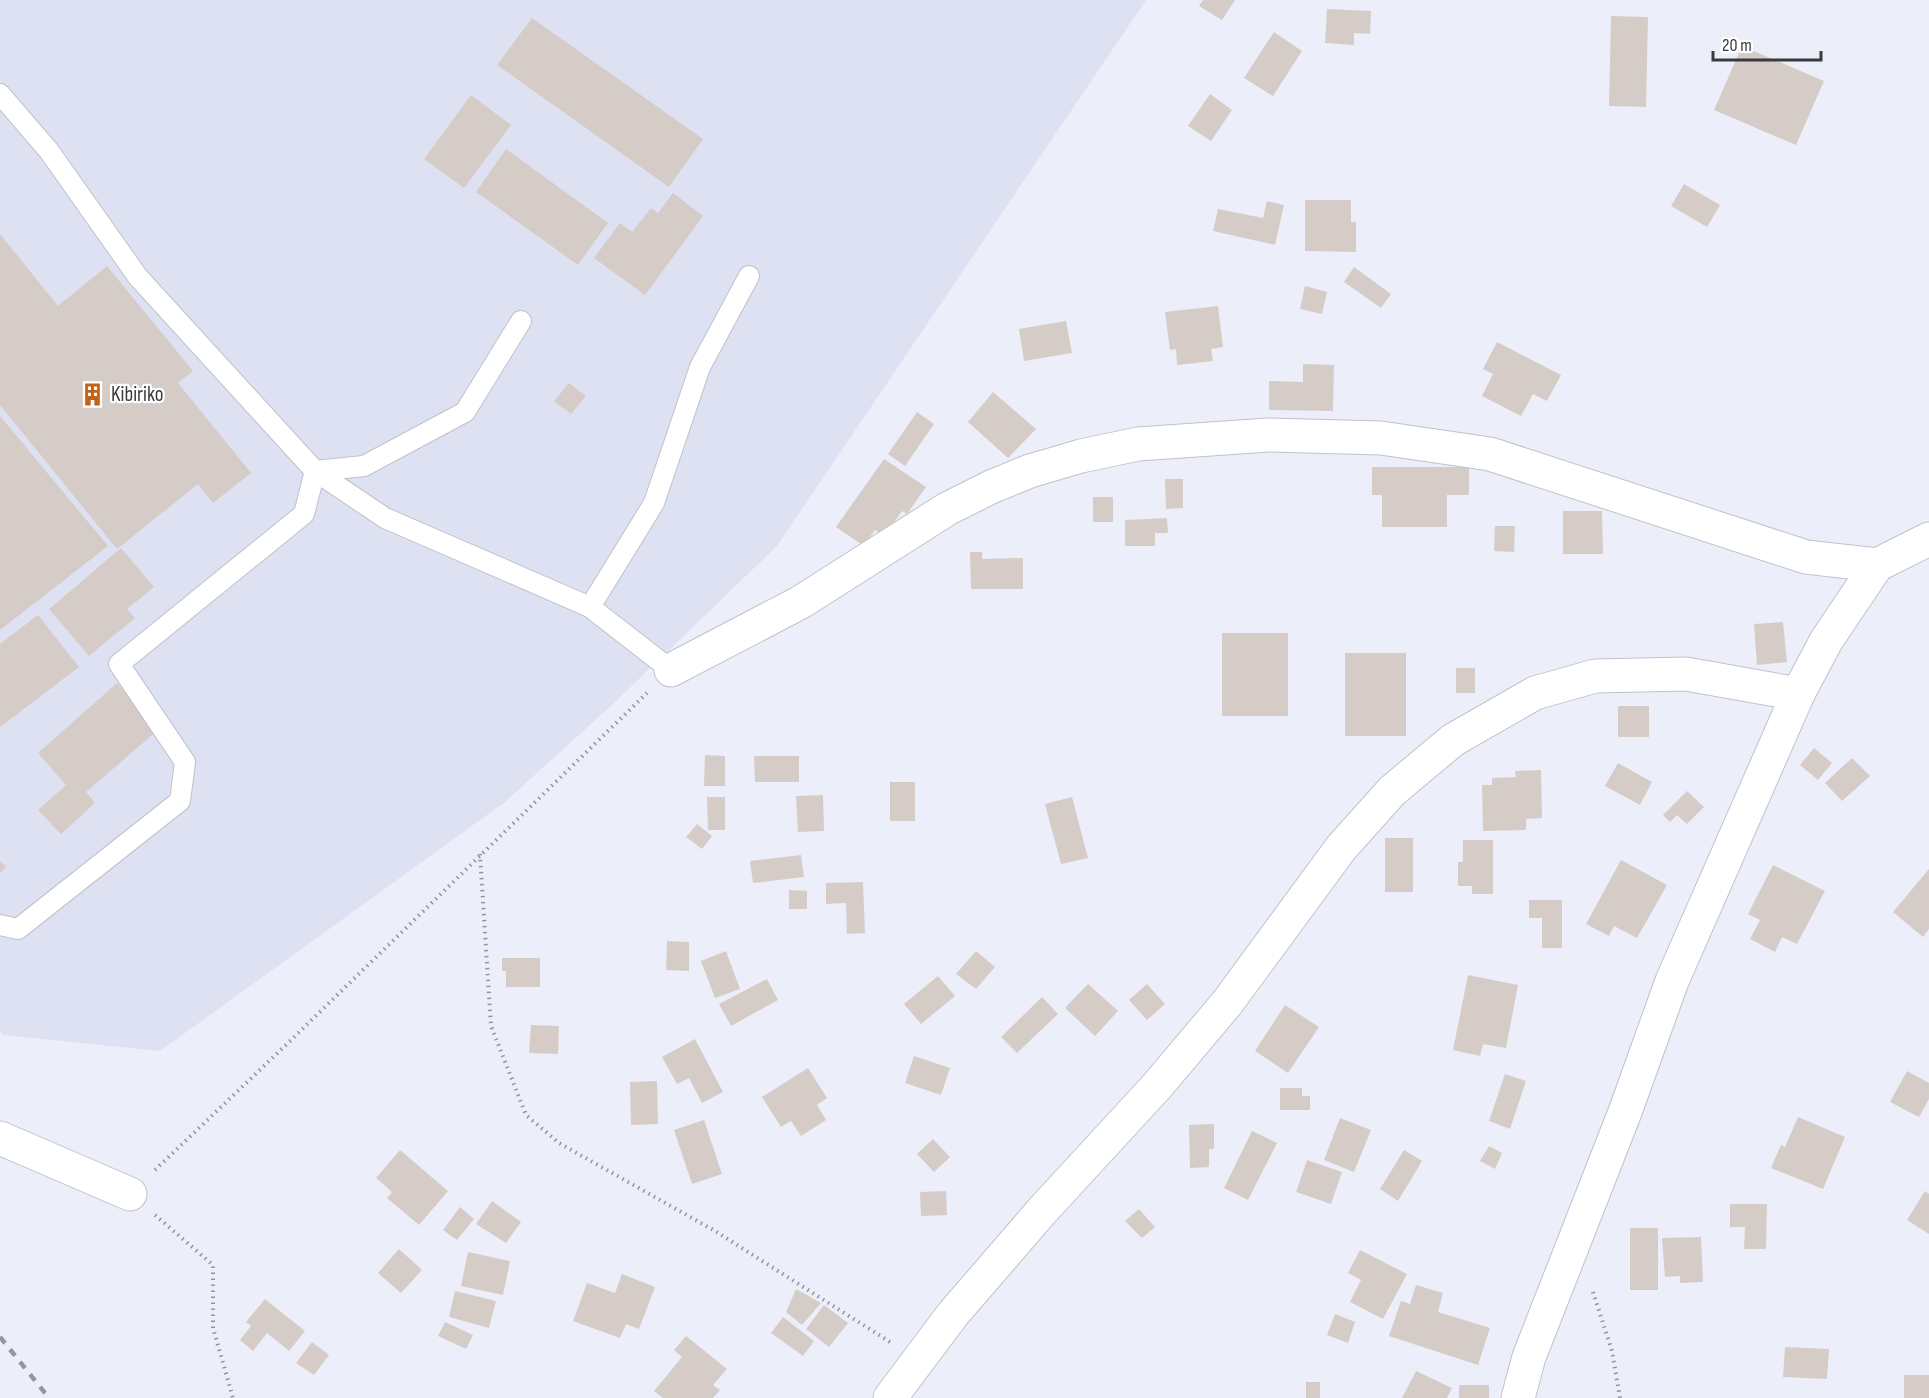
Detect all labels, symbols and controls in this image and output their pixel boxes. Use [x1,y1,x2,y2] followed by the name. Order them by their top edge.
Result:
[1713,24,1821,62] scale bar
[1722,35,1752,56] text: 20 m
[80,381,106,407] building icon: Kibiriko
[111,382,163,407] place label: Kibiriko

